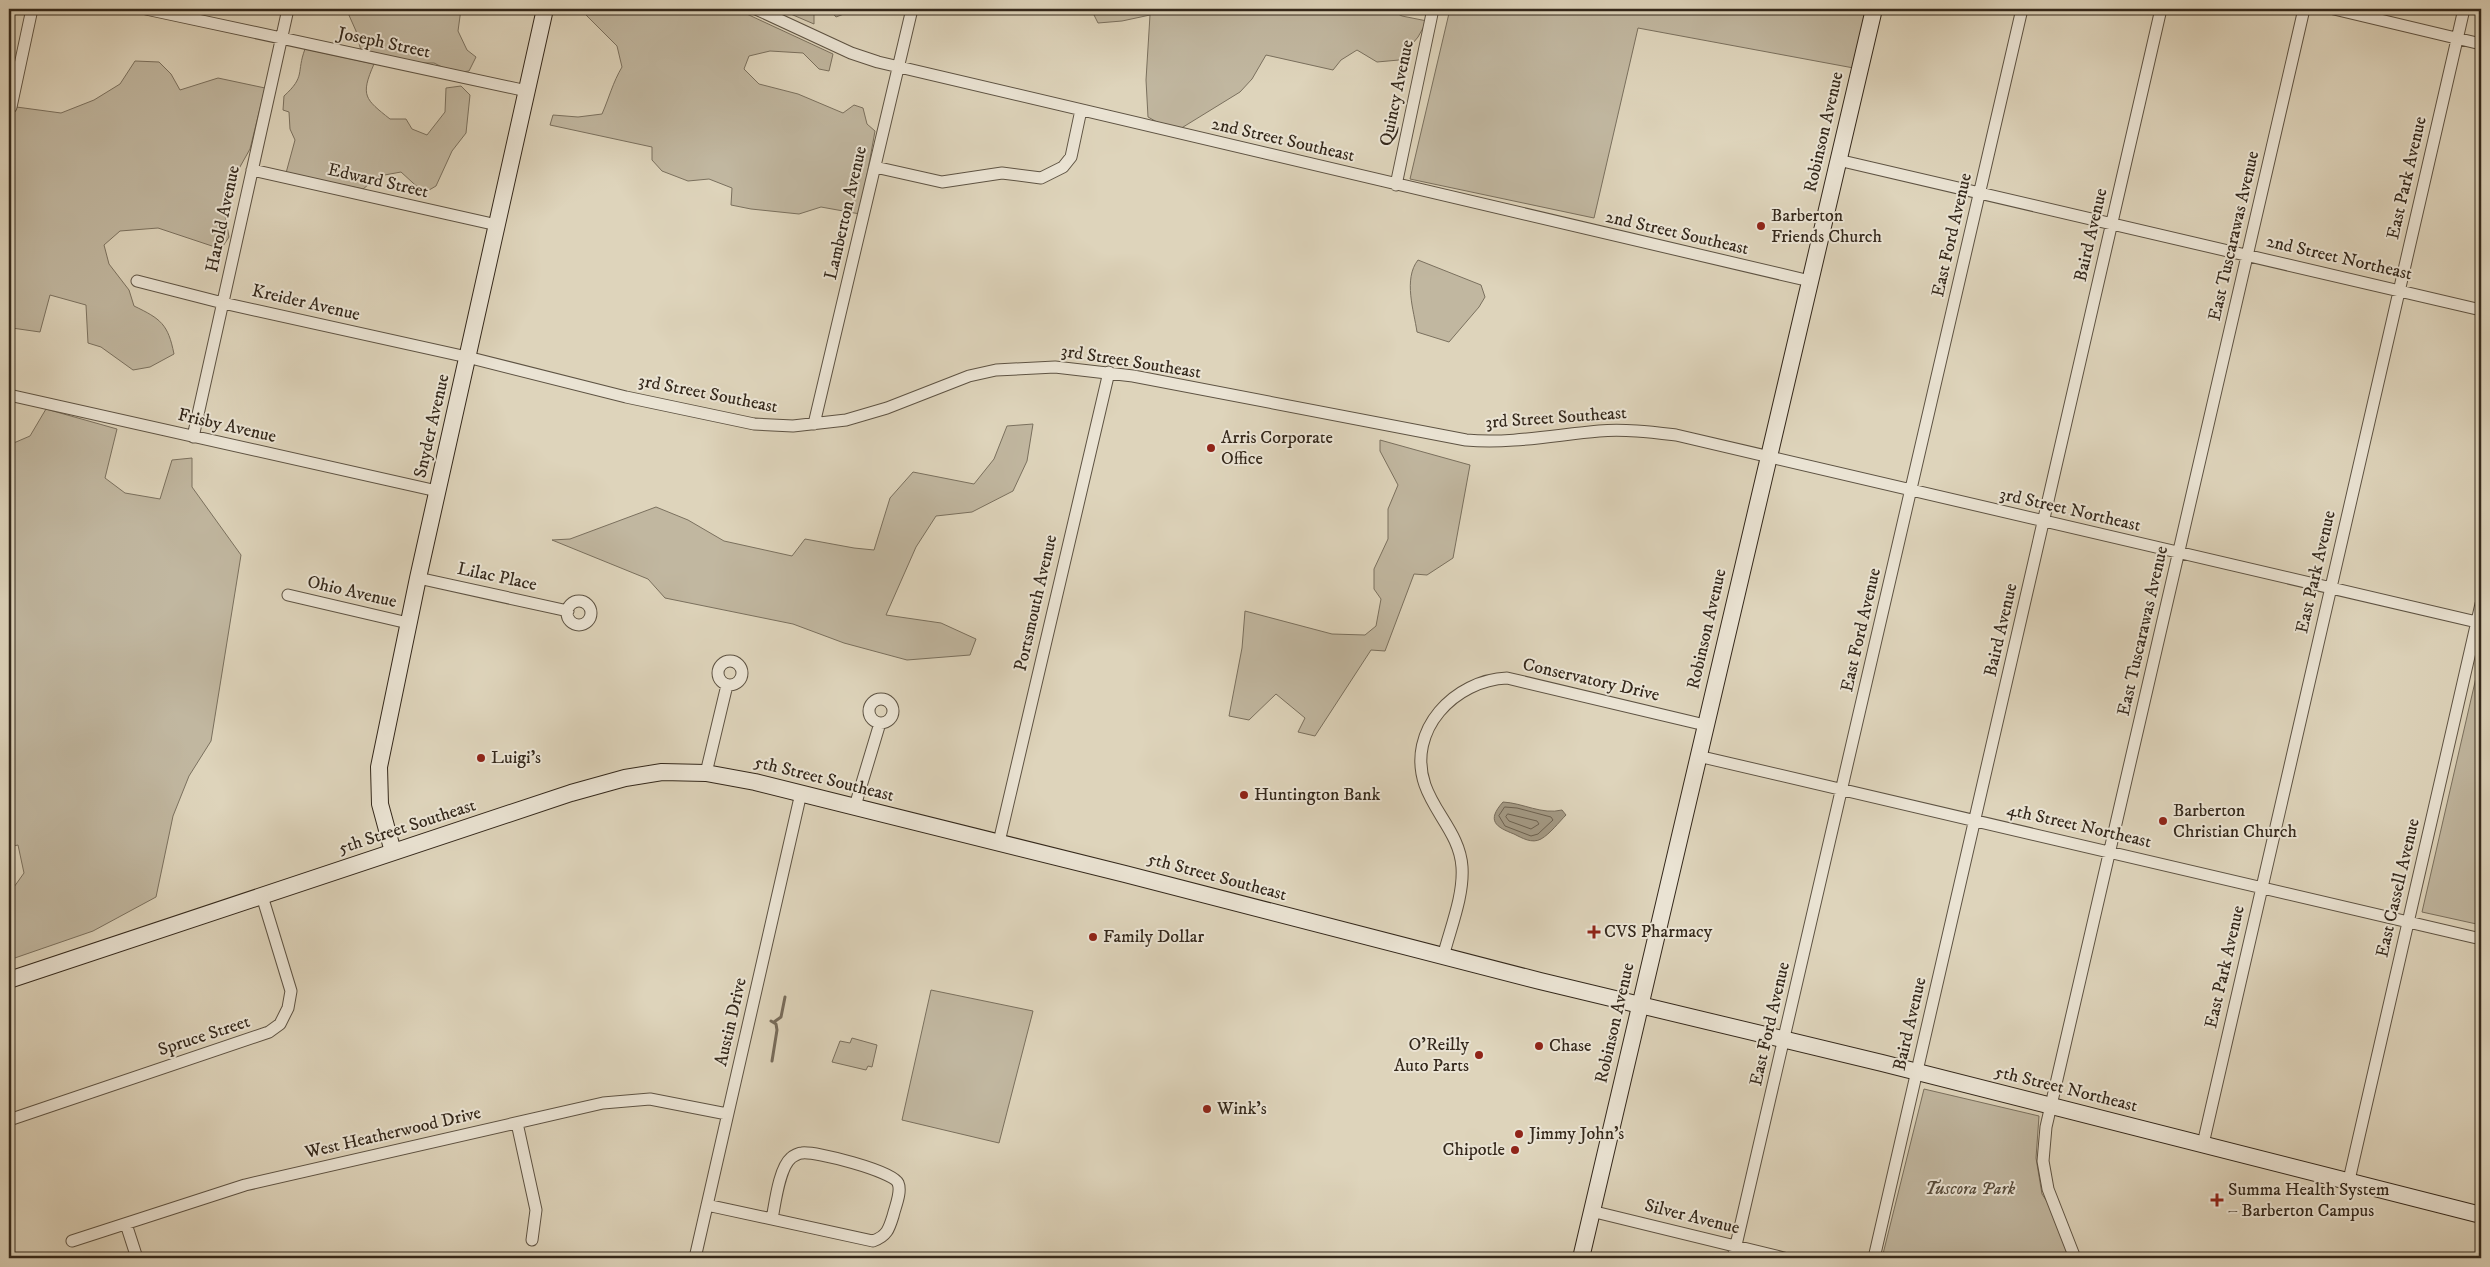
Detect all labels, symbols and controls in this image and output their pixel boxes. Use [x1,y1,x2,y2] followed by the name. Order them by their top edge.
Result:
[334,22,432,64] street label: Joseph Street
[1375,38,1419,148] street label: Quincy Avenue
[1799,70,1849,194] street label: Robinson Avenue
[1209,113,1357,167] street label: 2nd Street Southeast
[2382,114,2432,242] street label: East Park Avenue
[820,144,872,282] street label: Lamberton Avenue
[2204,149,2264,323] street label: East Tuscarawas Avenue
[325,159,431,203] street label: Edward Street
[201,164,245,274] street label: Harold Avenue
[1927,171,1977,299] street label: East Ford Avenue
[2070,186,2112,284] street label: Baird Avenue
[1771,205,1883,248] place label: Barberton Friends Church
[1603,206,1751,260] street label: 2nd Street Southeast
[1755,220,1767,232] marker: Barberton Friends Church
[2264,230,2414,286] street label: 2nd Street Northeast
[250,280,362,326] street label: Kreider Avenue
[1059,340,1203,384] street label: 3rd Street Southeast
[636,370,780,418] street label: 3rd Street Southeast
[409,372,455,480] street label: Snyder Avenue
[1485,402,1628,434] street label: 3rd Street Southeast
[176,404,278,448] street label: Frisby Avenue
[1221,427,1333,470] place label: Arris Corporate Office
[1205,442,1217,454] marker: Arris Corporate Office
[1997,483,2143,537] street label: 3rd Street Northeast
[2291,508,2341,636] street label: East Park Avenue
[1010,533,1062,673] street label: Portsmouth Avenue
[2113,544,2173,718] street label: East Tuscarawas Avenue
[455,558,539,596] street label: Lilac Place
[1836,566,1886,694] street label: East Ford Avenue
[1682,567,1732,691] street label: Robinson Avenue
[305,571,399,613] street label: Ohio Avenue
[1980,581,2022,679] street label: Baird Avenue
[1520,654,1662,706] street label: Conservatory Drive
[491,747,541,769] place label: Luigi's
[752,751,896,807] street label: 5th Street Southeast
[475,752,487,764] marker: Luigi's
[1254,784,1381,806] place label: Huntington Bank
[1238,789,1250,801] marker: Huntington Bank
[335,794,479,860] street label: 5th Street Southeast
[2005,799,2154,853] street label: 4th Street Northeast
[2173,800,2297,843] place label: Barberton Christian Church
[2157,815,2169,827] marker: Barberton Christian Church
[2371,816,2425,960] street label: East Cassell Avenue
[1145,848,1289,906] street label: 5th Street Southeast
[2200,903,2250,1031] street label: East Park Avenue
[1604,921,1713,943] place label: CVS Pharmacy
[1103,926,1204,948] place label: Family Dollar
[1588,926,1600,938] marker: CVS Pharmacy
[1087,931,1099,943] marker: Family Dollar
[1745,960,1795,1088] street label: East Ford Avenue
[1590,961,1640,1085] street label: Robinson Avenue
[1889,975,1931,1073] street label: Baird Avenue
[710,976,752,1068] street label: Austin Drive
[155,1011,253,1061] street label: Spruce Street
[1394,1034,1469,1077] place label: O'Reilly Auto Parts
[1549,1035,1592,1057] place label: Chase
[1533,1040,1545,1052] marker: Chase
[1473,1049,1485,1061] marker: O'Reilly Auto Parts
[1992,1061,2140,1117] street label: 5th Street Northeast
[1216,1098,1267,1120] place label: Wink's
[302,1102,483,1164] street label: West Heatherwood Drive
[1201,1103,1213,1115] marker: Wink's
[1527,1123,1624,1145] place label: Jimmy John's
[1513,1128,1525,1140] marker: Jimmy John's
[1443,1139,1505,1161] place label: Chipotle
[1509,1144,1521,1156] marker: Chipotle
[1925,1178,2016,1200] park label: Tuscora Park
[2228,1179,2390,1222] place label: Summa Health System – Barberton Campus
[2210,1193,2224,1207] marker: Summa Health System – Barberton Campus
[1642,1195,1742,1239] street label: Silver Avenue

